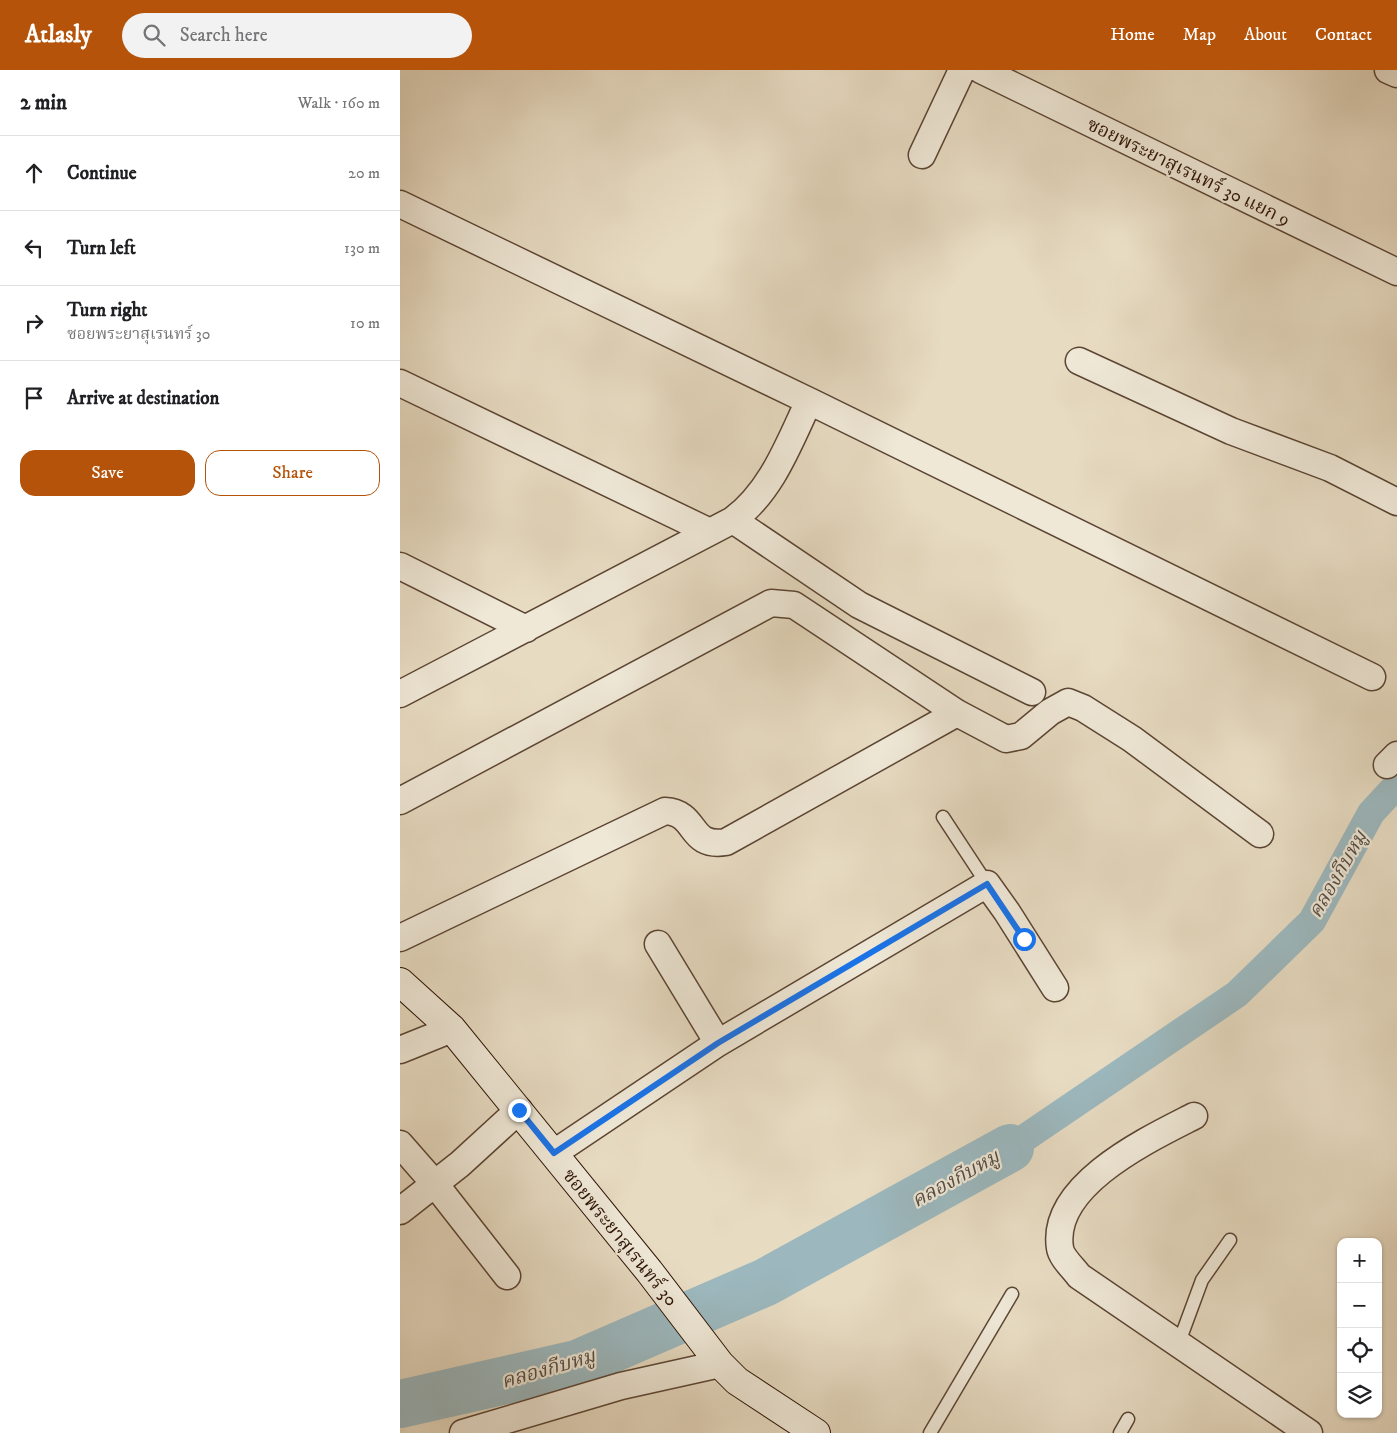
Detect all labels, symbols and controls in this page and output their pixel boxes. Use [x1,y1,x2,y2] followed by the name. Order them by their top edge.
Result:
[122,13,472,58] search box
[25,20,92,50] text: Atlasly
[140,21,168,49] icon: search
[180,24,268,47] text: Search here
[1110,24,1155,46] text: Home
[1183,24,1216,46] text: Map
[1244,24,1287,46] text: About
[1315,24,1372,46] text: Contact
[20,90,67,116] text: 2 min
[298,93,380,113] text: Walk · 160 m
[1083,112,1294,232] street label: ซอยพระยาสุเรนทร์ 30 แยก 9
[20,159,48,187] icon: ahead
[67,162,137,185] text: Continue
[348,163,380,183] text: 20 m
[20,234,48,262] icon: left
[67,237,136,260] text: Turn left
[344,238,380,258] text: 130 m
[67,299,147,322] text: Turn right
[20,309,48,337] icon: right
[350,313,380,333] text: 10 m
[67,324,210,344] text: ซอยพระยาสุเรนทร์ 30
[20,384,48,412] icon: arrive
[67,387,219,410] text: Arrive at destination
[20,450,195,496] button: Save
[205,450,380,496] button: Share
[1303,826,1374,923] water label: คลองกีบหมู
[1013,928,1036,951] route start
[508,1099,531,1122] route end
[907,1145,1005,1214] water label: คลองกีบหมู
[557,1164,683,1311] street label: ซอยพระยาสุเรนทร์ 30
[1337,1238,1382,1418] map controls
[1337,1238,1382,1283] button: +
[1337,1283,1382,1328] button: −
[1337,1328,1382,1373] button: locate
[499,1344,599,1395] water label: คลองกีบหมู
[1337,1373,1382,1418] button: layers

